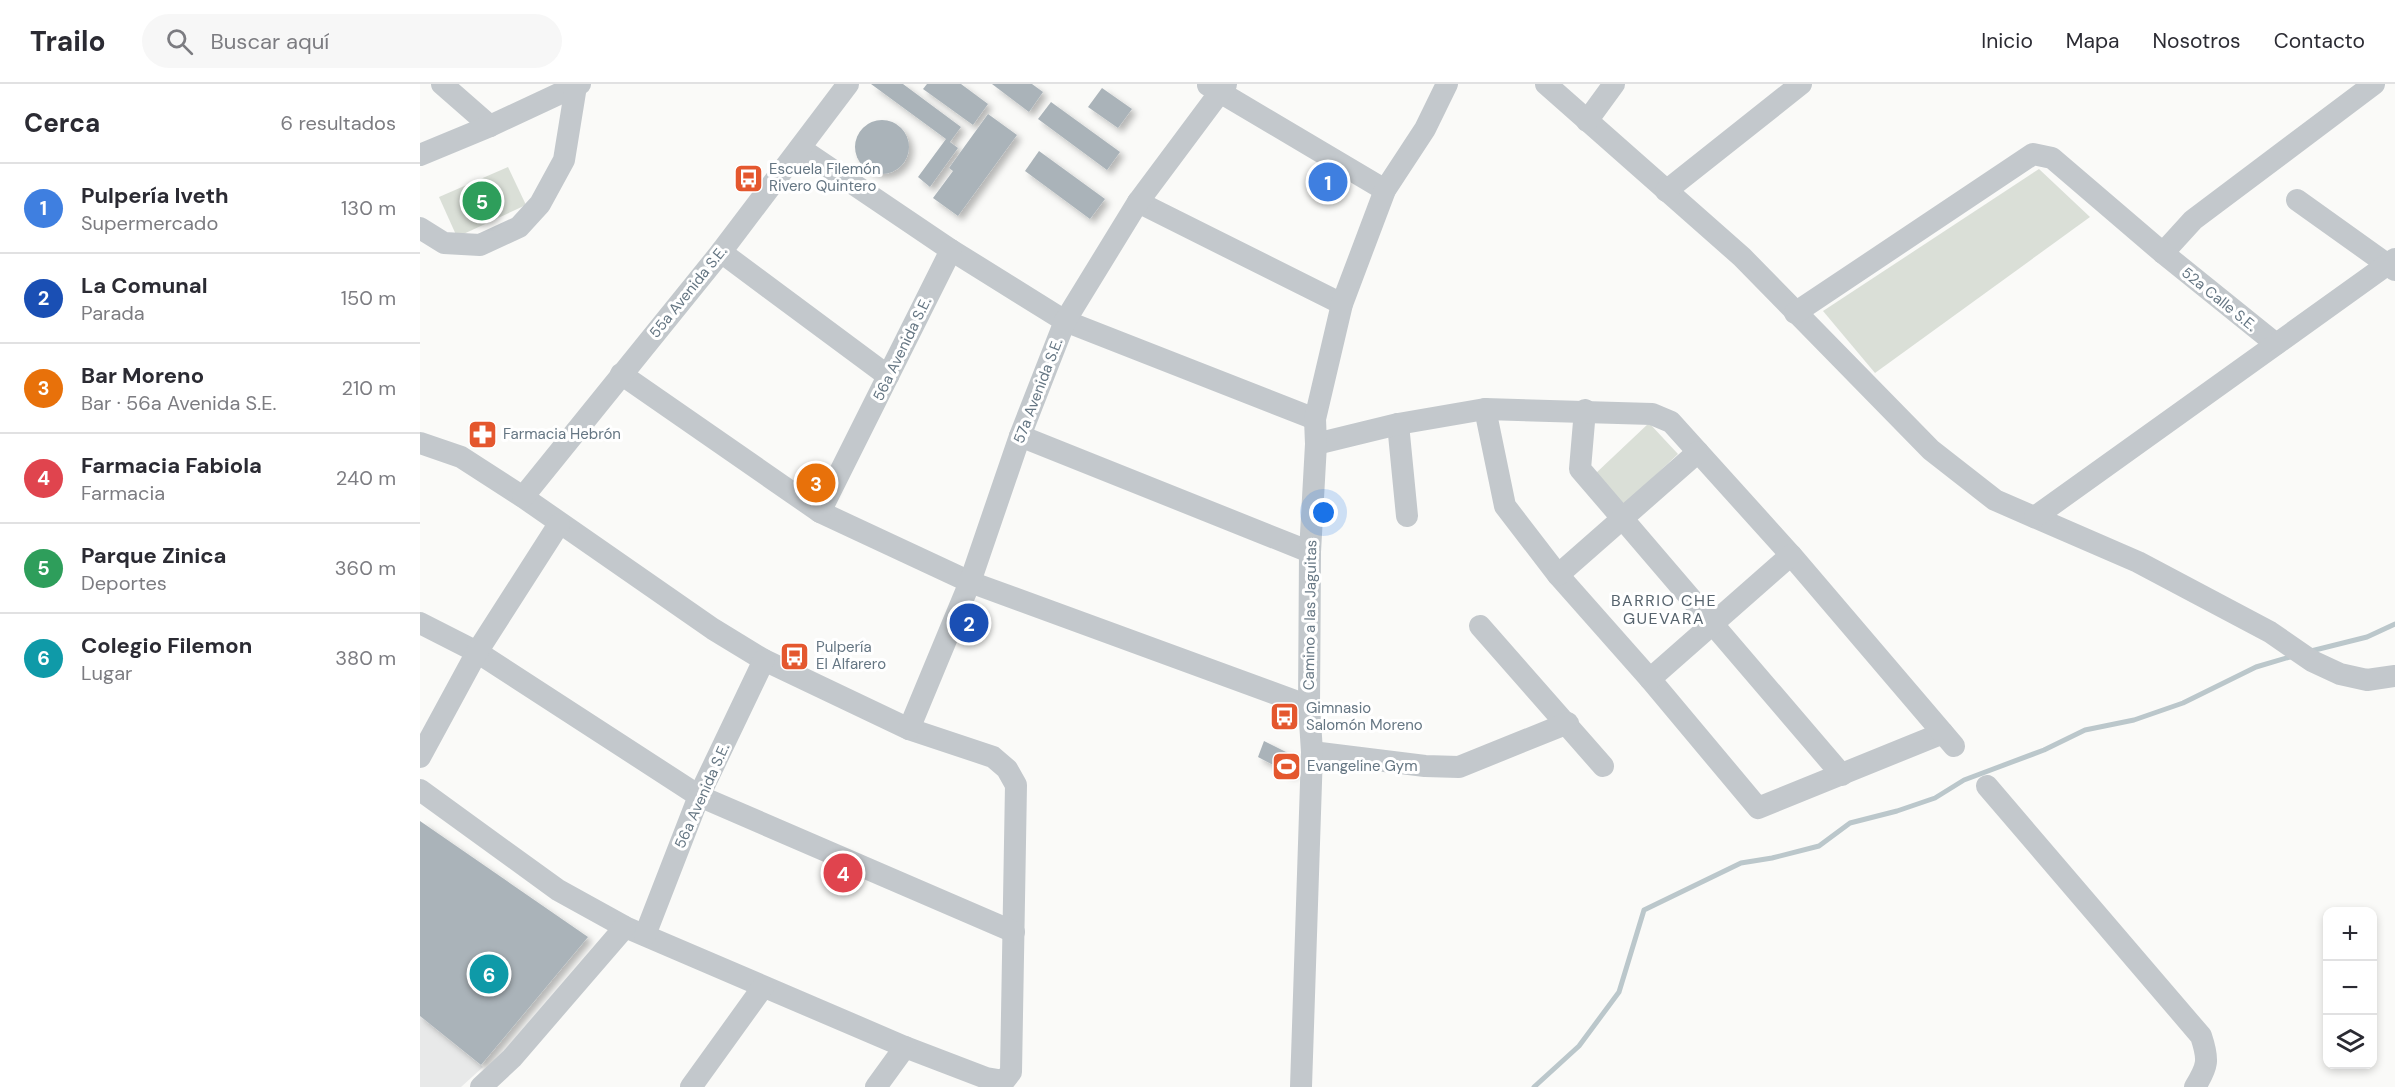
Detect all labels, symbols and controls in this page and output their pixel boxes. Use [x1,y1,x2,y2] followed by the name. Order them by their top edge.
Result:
[142,14,562,68] search box
[30,23,106,60] text: Trailo
[163,25,196,58] icon: search
[211,27,329,56] text: Buscar aquí
[1981,27,2033,55] text: Inicio
[2066,27,2120,55] text: Mapa
[2153,27,2241,55] text: Nosotros
[2274,27,2365,55] text: Contacto
[24,106,100,140] text: Cerca
[281,110,396,136] text: 6 resultados
[769,159,881,196] place label: Escuela Filemón Rivero Quintero
[1308,160,1348,204] pin: 1
[732,162,764,194] bus stop icon: Escuela Filemón Rivero Quintero
[462,178,502,224] pin: 5
[81,181,229,210] text: Pulpería Iveth
[40,195,47,221] text: 1
[341,195,396,221] text: 130 m
[81,210,218,236] text: Supermercado
[645,242,731,342] street label: 55a Avenida S.E.
[2177,263,2261,335] street label: 52a Calle S.E.
[81,271,208,300] text: La Comunal
[38,285,49,311] text: 2
[341,285,396,311] text: 150 m
[868,294,936,404] street label: 56a Avenida S.E.
[81,300,145,326] text: Parada
[1009,336,1067,446] street label: 57a Avenida S.E.
[81,361,204,390] text: Bar Moreno
[37,375,50,401] text: 3
[341,375,396,401] text: 210 m
[81,390,276,416] text: Bar · 56a Avenida S.E.
[466,418,498,450] pharmacy icon: Farmacia Hebrón
[503,424,621,444] place label: Farmacia Hebrón
[81,451,262,480] text: Farmacia Fabiola
[796,460,836,506] pin: 3
[37,465,50,491] text: 4
[336,465,396,491] text: 240 m
[81,480,165,506] text: Farmacia
[1309,498,1338,527] your location
[1299,540,1321,690] street label: Camino a las Jaguitas
[81,541,226,570] text: Parque Zinica
[37,555,50,581] text: 5
[335,555,396,581] text: 360 m
[81,570,167,596] text: Deportes
[1611,590,1717,629] district label: BARRIO CHE GUEVARA
[950,600,988,646] pin: 2
[81,631,252,660] text: Colegio Filemon
[816,637,886,674] place label: Pulpería El Alfarero
[779,640,811,672] bus stop icon: Pulpería El Alfarero
[37,645,50,671] text: 6
[335,645,396,671] text: 380 m
[81,660,132,686] text: Lugar
[1306,698,1423,735] place label: Gimnasio Salomón Moreno
[1269,701,1301,733] bus stop icon: Gimnasio Salomón Moreno
[670,740,734,852] street label: 56a Avenida S.E.
[1270,750,1302,782] sports icon: Evangeline Gym
[1307,756,1418,776] place label: Evangeline Gym
[824,850,862,896] pin: 4
[2323,907,2377,1069] map controls
[2323,907,2377,961] button: +
[470,952,508,996] pin: 6
[2323,961,2377,1015] button: −
[2323,1015,2377,1069] button: layers

